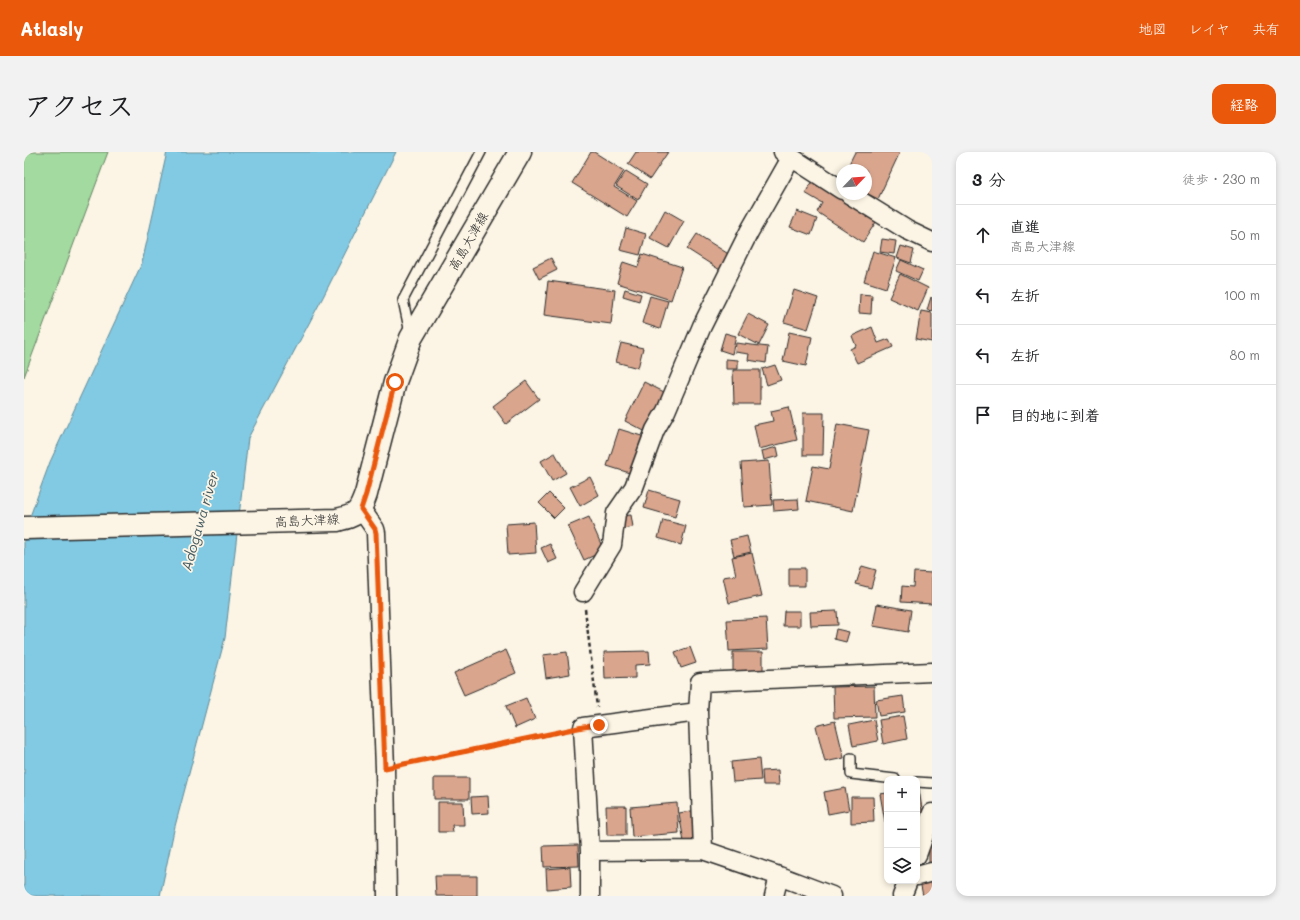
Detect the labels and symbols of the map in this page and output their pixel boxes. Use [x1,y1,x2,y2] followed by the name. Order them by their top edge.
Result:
[836,164,872,200] north arrow
[444,207,492,273] street label: 高島大津線
[386,373,404,391] route start
[176,469,223,573] water label: Adogawa river
[274,509,341,530] street label: 高島大津線
[590,716,608,734] route end

